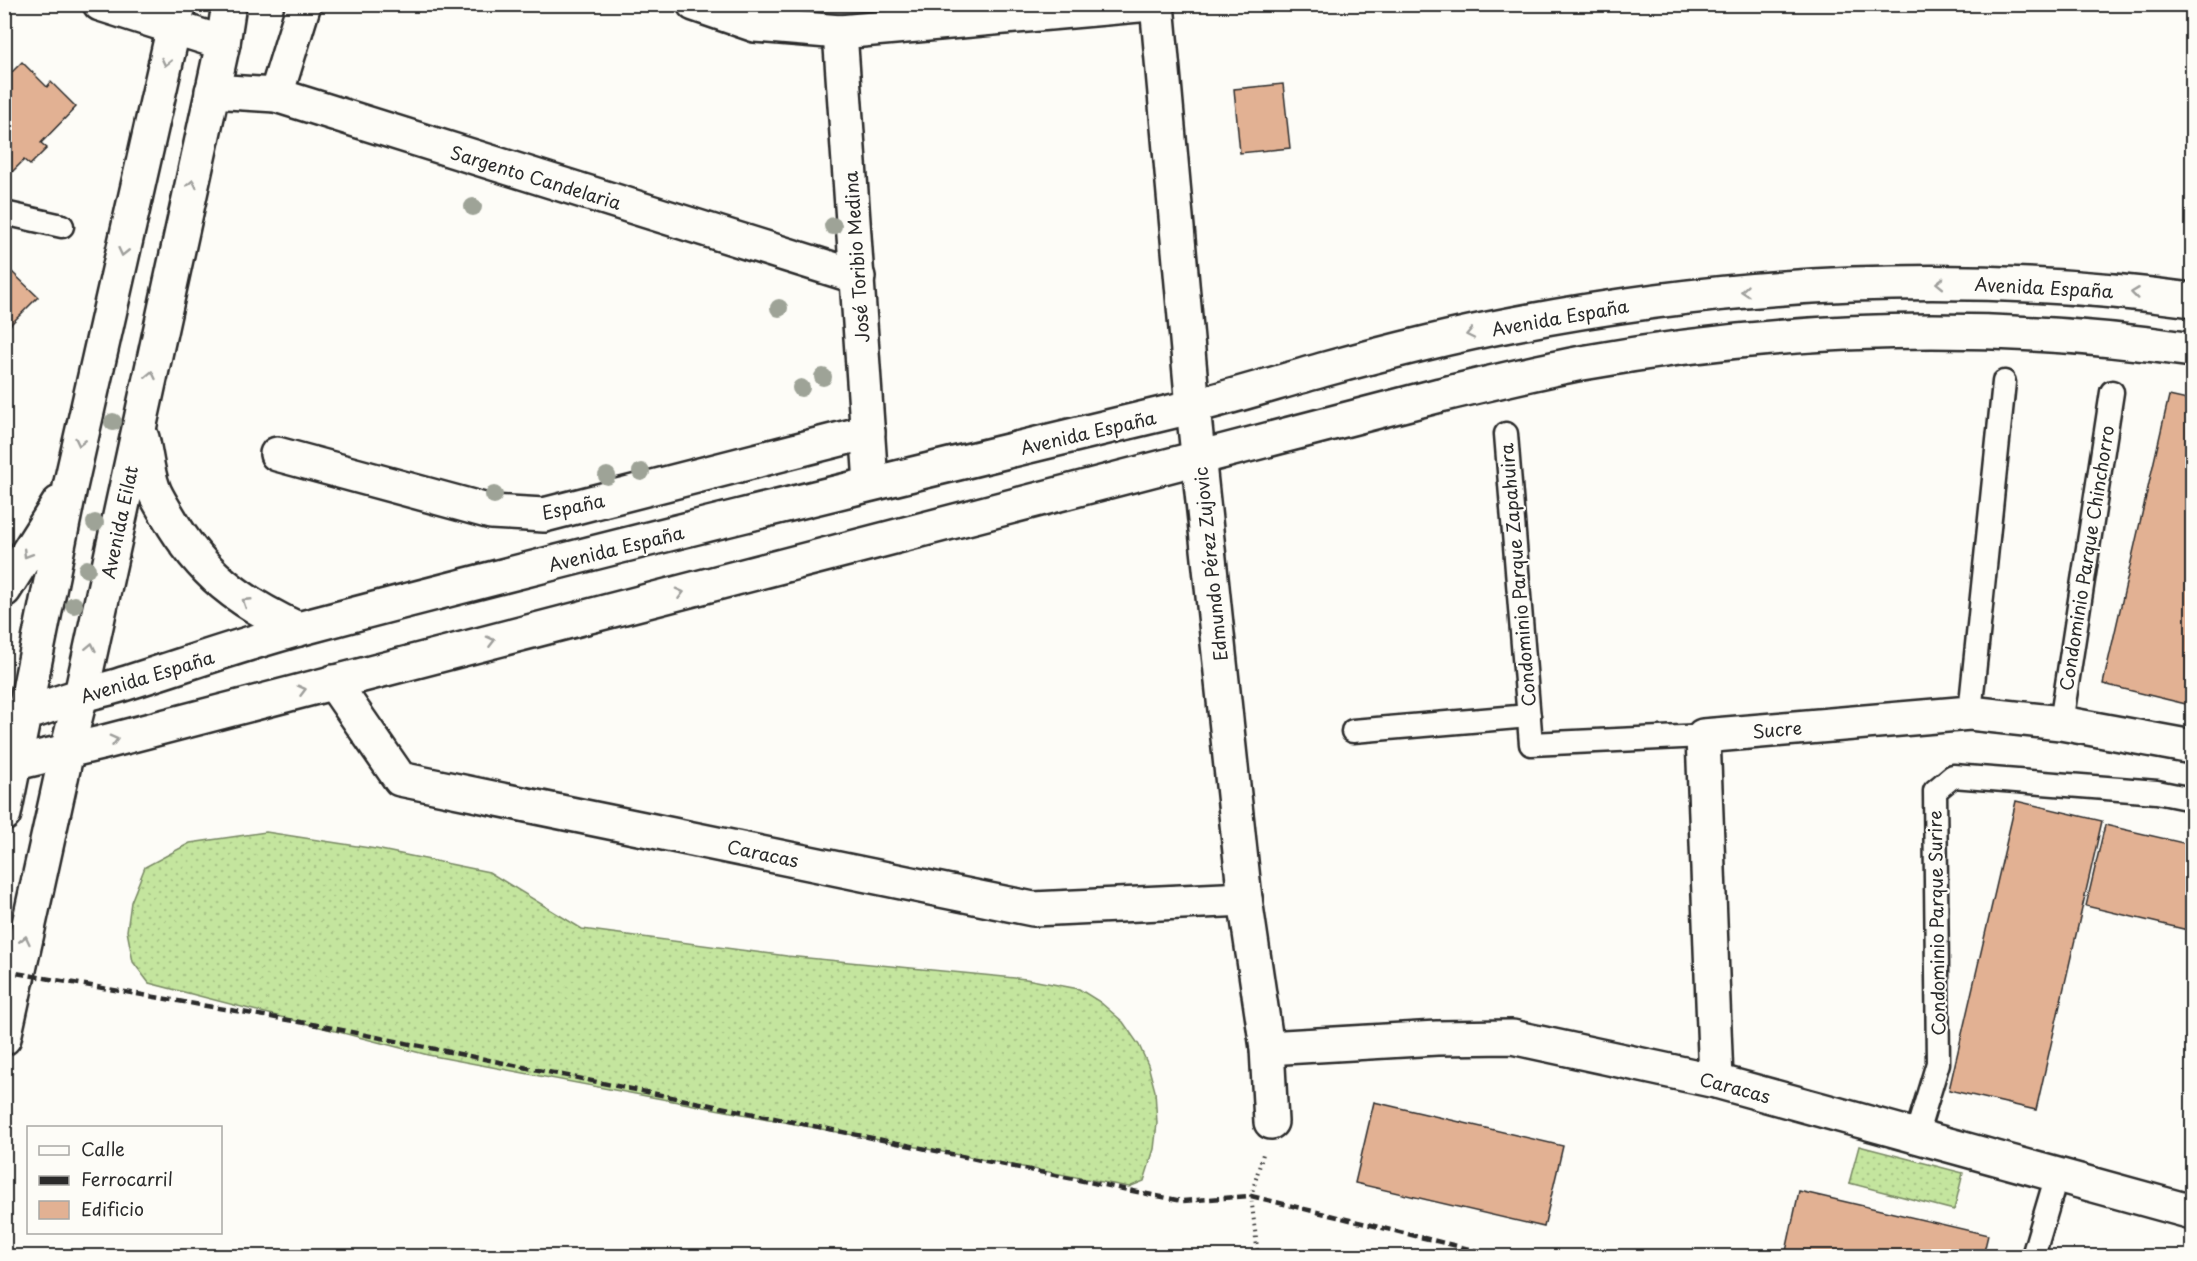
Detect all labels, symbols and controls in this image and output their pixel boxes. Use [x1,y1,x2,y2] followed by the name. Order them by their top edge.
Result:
[160,56,173,66] one-way arrow
[447,138,625,216] street label: Sargento Candelaria
[837,170,875,344] street label: José Toribio Medina
[185,179,198,189] one-way arrow
[117,246,130,256] one-way arrow
[1974,270,2114,304] street label: Avenida España
[1935,276,1944,289] one-way arrow
[1741,284,1750,297] one-way arrow
[2130,287,2139,299] one-way arrow
[1489,292,1631,342] street label: Avenida España
[1465,326,1475,339] one-way arrow
[144,370,157,380] one-way arrow
[1017,403,1159,461] street label: Avenida España
[2052,423,2120,693] street label: Condominio Parque Chinchorro
[74,437,87,447] one-way arrow
[1492,442,1542,708] street label: Condominio Parque Zapahuira
[94,463,144,581] street label: Avenida Eilat
[1186,465,1234,663] street label: Edmundo Pérez Zujovic
[539,486,607,526] street label: España
[545,518,687,578] street label: Avenida España
[23,548,35,558] one-way arrow
[675,587,685,600] one-way arrow
[242,598,253,609] one-way arrow
[486,636,496,649] one-way arrow
[77,643,218,709] street label: Avenida España
[84,643,97,653] one-way arrow
[297,685,307,698] one-way arrow
[1751,713,1803,745] street label: Sucre
[109,734,119,747] one-way arrow
[1921,810,1951,1036] street label: Condominio Parque Surire
[725,832,801,874] street label: Caracas
[18,935,31,945] one-way arrow
[1697,1065,1773,1109] street label: Caracas
[27,1126,222,1234] legend
[81,1135,125,1162] text: Calle
[81,1165,173,1192] text: Ferrocarril
[81,1195,144,1222] text: Edificio

